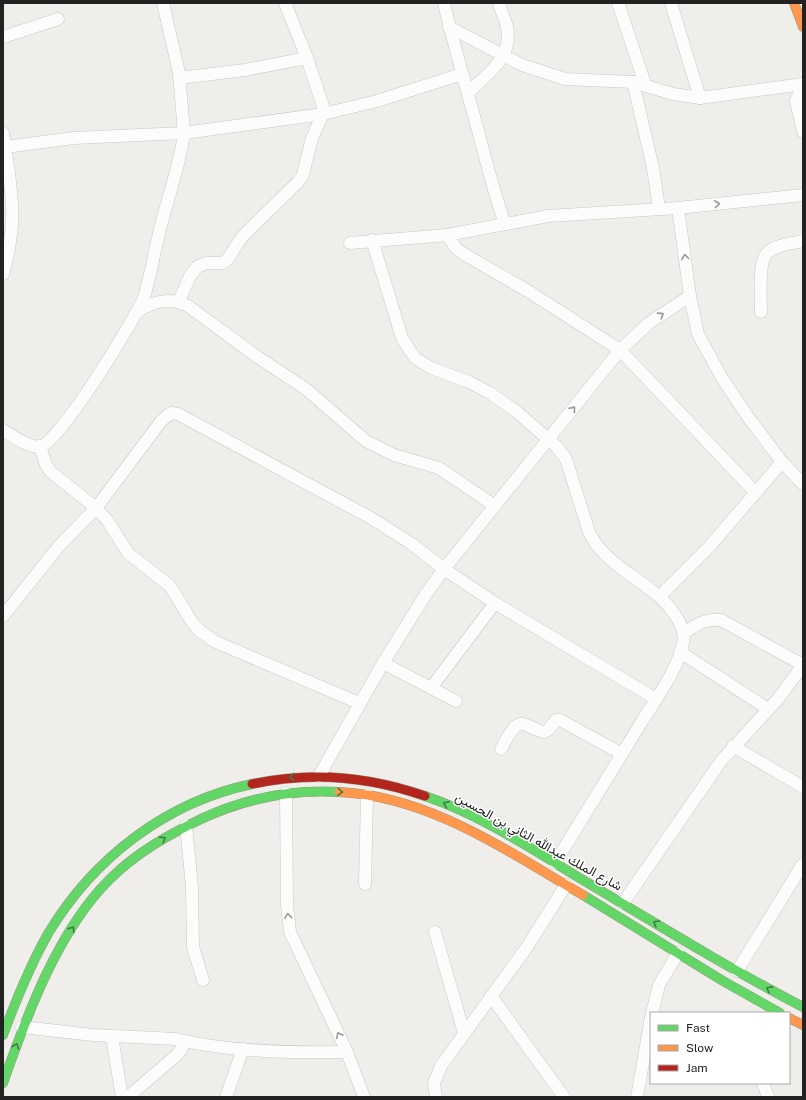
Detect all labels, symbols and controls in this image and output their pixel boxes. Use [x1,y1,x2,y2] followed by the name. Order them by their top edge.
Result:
[714,200,720,209] one-way arrow
[681,254,690,261] one-way arrow
[657,312,664,320] one-way arrow
[568,407,575,414] one-way arrow
[289,773,295,781] one-way arrow
[337,787,343,796] one-way arrow
[451,789,625,896] street label: شارع الملك عبدالله الثاني بن الحسين
[442,801,450,809] one-way arrow
[159,836,166,844] one-way arrow
[283,913,292,919] one-way arrow
[653,921,660,928] one-way arrow
[67,926,74,933] one-way arrow
[765,986,773,993] one-way arrow
[650,1012,790,1084] legend
[686,1021,711,1035] text: Fast
[336,1032,344,1039] one-way arrow
[686,1041,714,1055] text: Slow
[11,1042,19,1049] one-way arrow
[686,1061,708,1075] text: Jam

